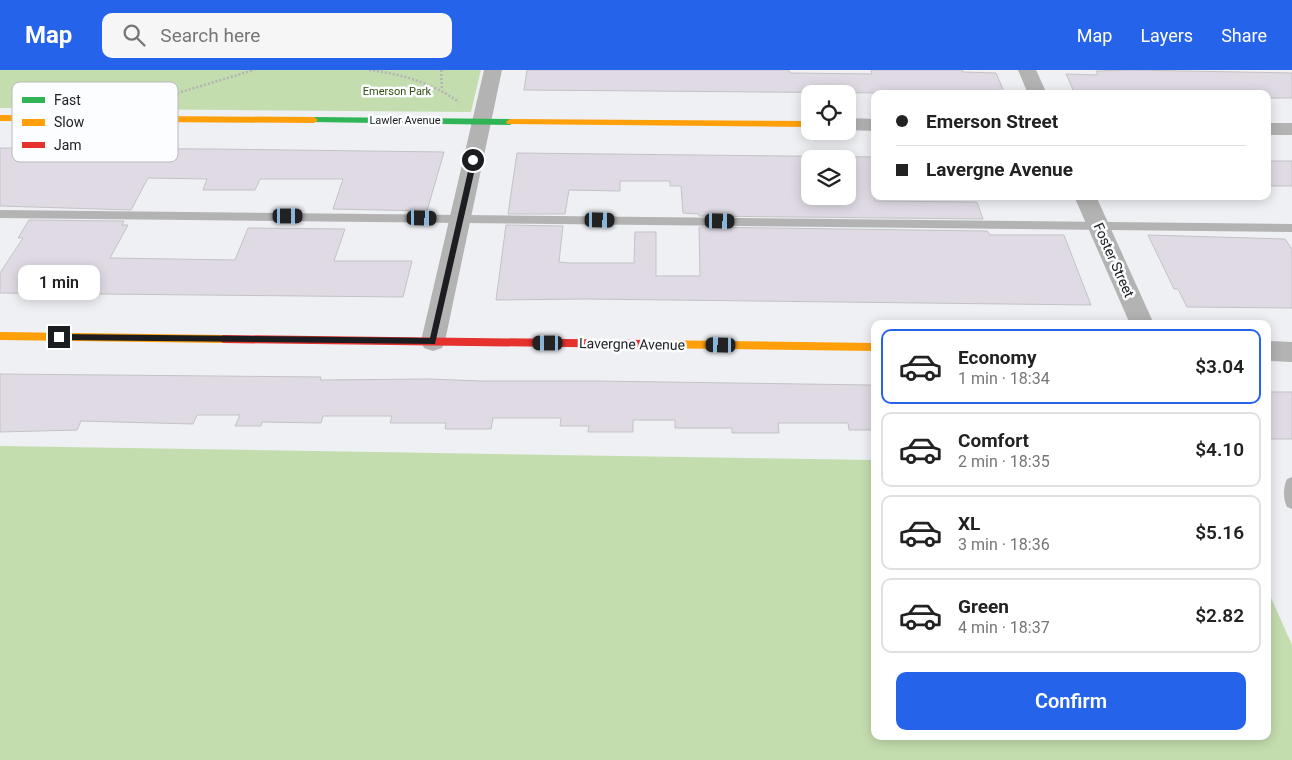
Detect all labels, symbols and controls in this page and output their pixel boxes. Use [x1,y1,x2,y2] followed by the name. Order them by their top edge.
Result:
[102,13,452,58] search box
[25,21,72,49] text: Map
[120,21,148,49] icon: search
[160,24,260,47] text: Search here
[1077,25,1112,46] text: Map
[1140,25,1193,46] text: Layers
[1221,25,1267,46] text: Share
[12,82,178,162] legend
[363,85,432,98] park label: Emerson Park
[801,85,856,205] map controls
[801,85,856,140] button: locate
[54,92,81,108] text: Fast
[926,110,1058,133] text: Emerson Street
[54,114,85,130] text: Slow
[369,114,441,127] street label: Lawler Avenue
[54,137,82,153] text: Jam
[462,149,484,171] route start
[801,150,856,205] button: layers
[926,158,1073,181] text: Lavergne Avenue
[273,209,303,224] car
[406,210,437,226] car
[584,212,615,228] car
[704,213,735,229] car
[1090,220,1138,300] street label: Foster Street
[18,264,100,300] callout: 1 min
[39,273,79,292] text: 1 min
[48,326,70,348] route end
[579,335,685,353] street label: Lavergne Avenue
[533,336,563,351] car
[705,337,736,353] car
[898,344,943,389] icon: car
[958,346,1037,369] text: Economy
[1195,355,1244,378] text: $3.04
[958,369,1050,388] text: 1 min · 18:34
[898,427,943,472] icon: car
[958,429,1029,452] text: Comfort
[1195,438,1244,461] text: $4.10
[958,452,1050,471] text: 2 min · 18:35
[898,510,943,555] icon: car
[958,512,980,535] text: XL
[1195,521,1244,544] text: $5.16
[958,535,1050,554] text: 3 min · 18:36
[898,593,943,638] icon: car
[958,595,1009,618] text: Green
[1195,604,1244,627] text: $2.82
[958,618,1050,637] text: 4 min · 18:37
[896,672,1246,730] button: Confirm

